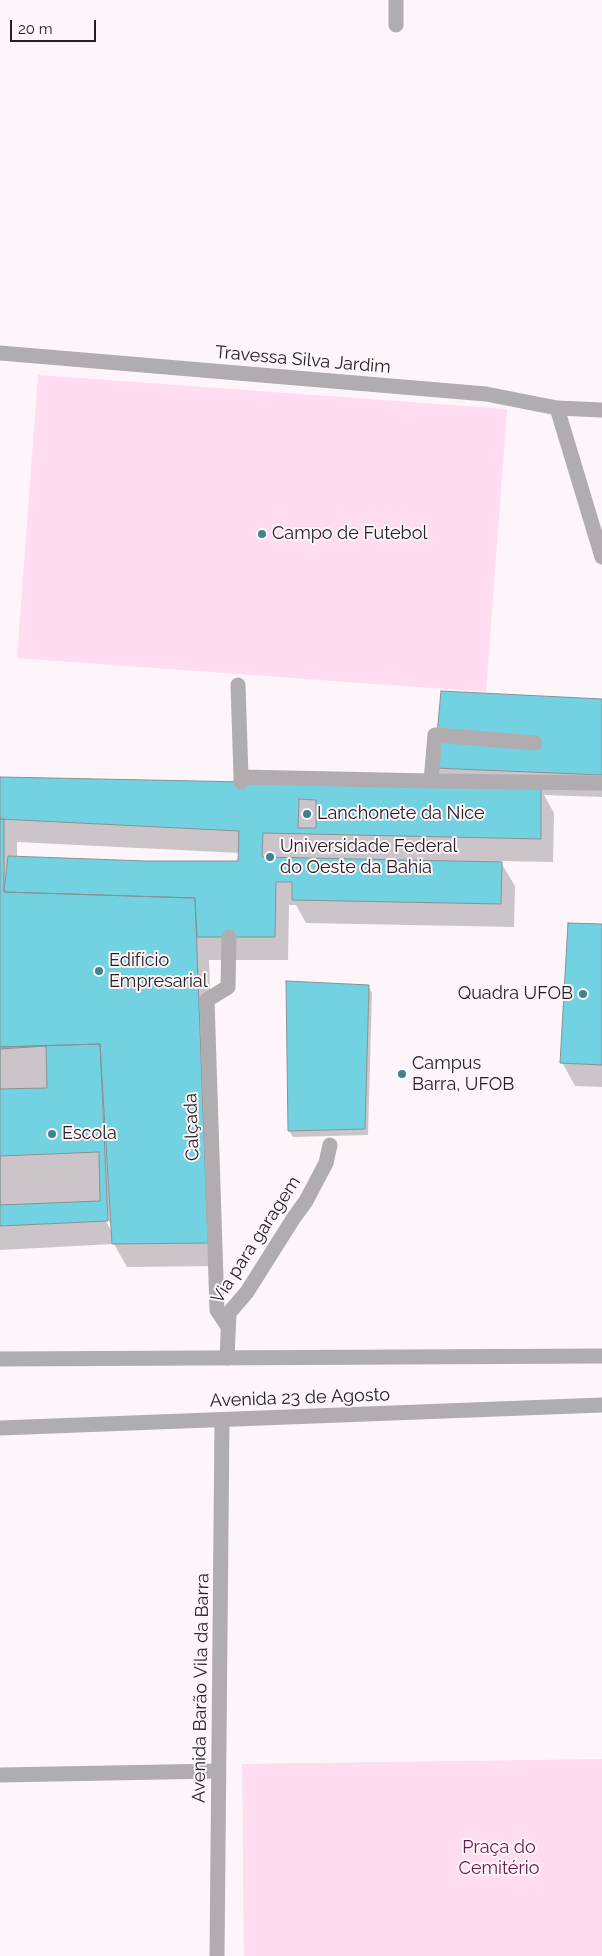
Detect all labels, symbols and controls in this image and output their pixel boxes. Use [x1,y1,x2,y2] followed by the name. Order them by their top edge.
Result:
[12,10,99,42] scale bar
[18,20,53,38] text: 20 m
[214,342,392,378] street label: Travessa Silva Jardim
[272,523,427,545] place label: Campo de Futebol
[256,528,268,540] marker: Campo de Futebol
[317,803,485,825] place label: Lanchonete da Nice
[301,808,313,820] marker: Lanchonete da Nice
[280,836,457,879] place label: Universidade Federal do Oeste da Bahia
[264,851,276,863] marker: Universidade Federal do Oeste da Bahia
[109,950,208,992] place label: Edifício Empresarial
[93,965,105,977] marker: Edifício Empresarial
[458,983,573,1005] place label: Quadra UFOB
[577,988,589,1000] marker: Quadra UFOB
[412,1053,514,1096] place label: Campus Barra, UFOB
[396,1068,408,1080] marker: Campus Barra, UFOB
[180,1093,204,1161] street label: Calçada
[62,1123,117,1145] place label: Escola
[46,1128,58,1140] marker: Escola
[207,1172,305,1308] street label: Via para garagem
[209,1384,391,1412] street label: Avenida 23 de Agosto
[188,1573,214,1803] street label: Avenida Barão Vila da Barra
[459,1837,539,1880] park label: Praça do Cemitério

